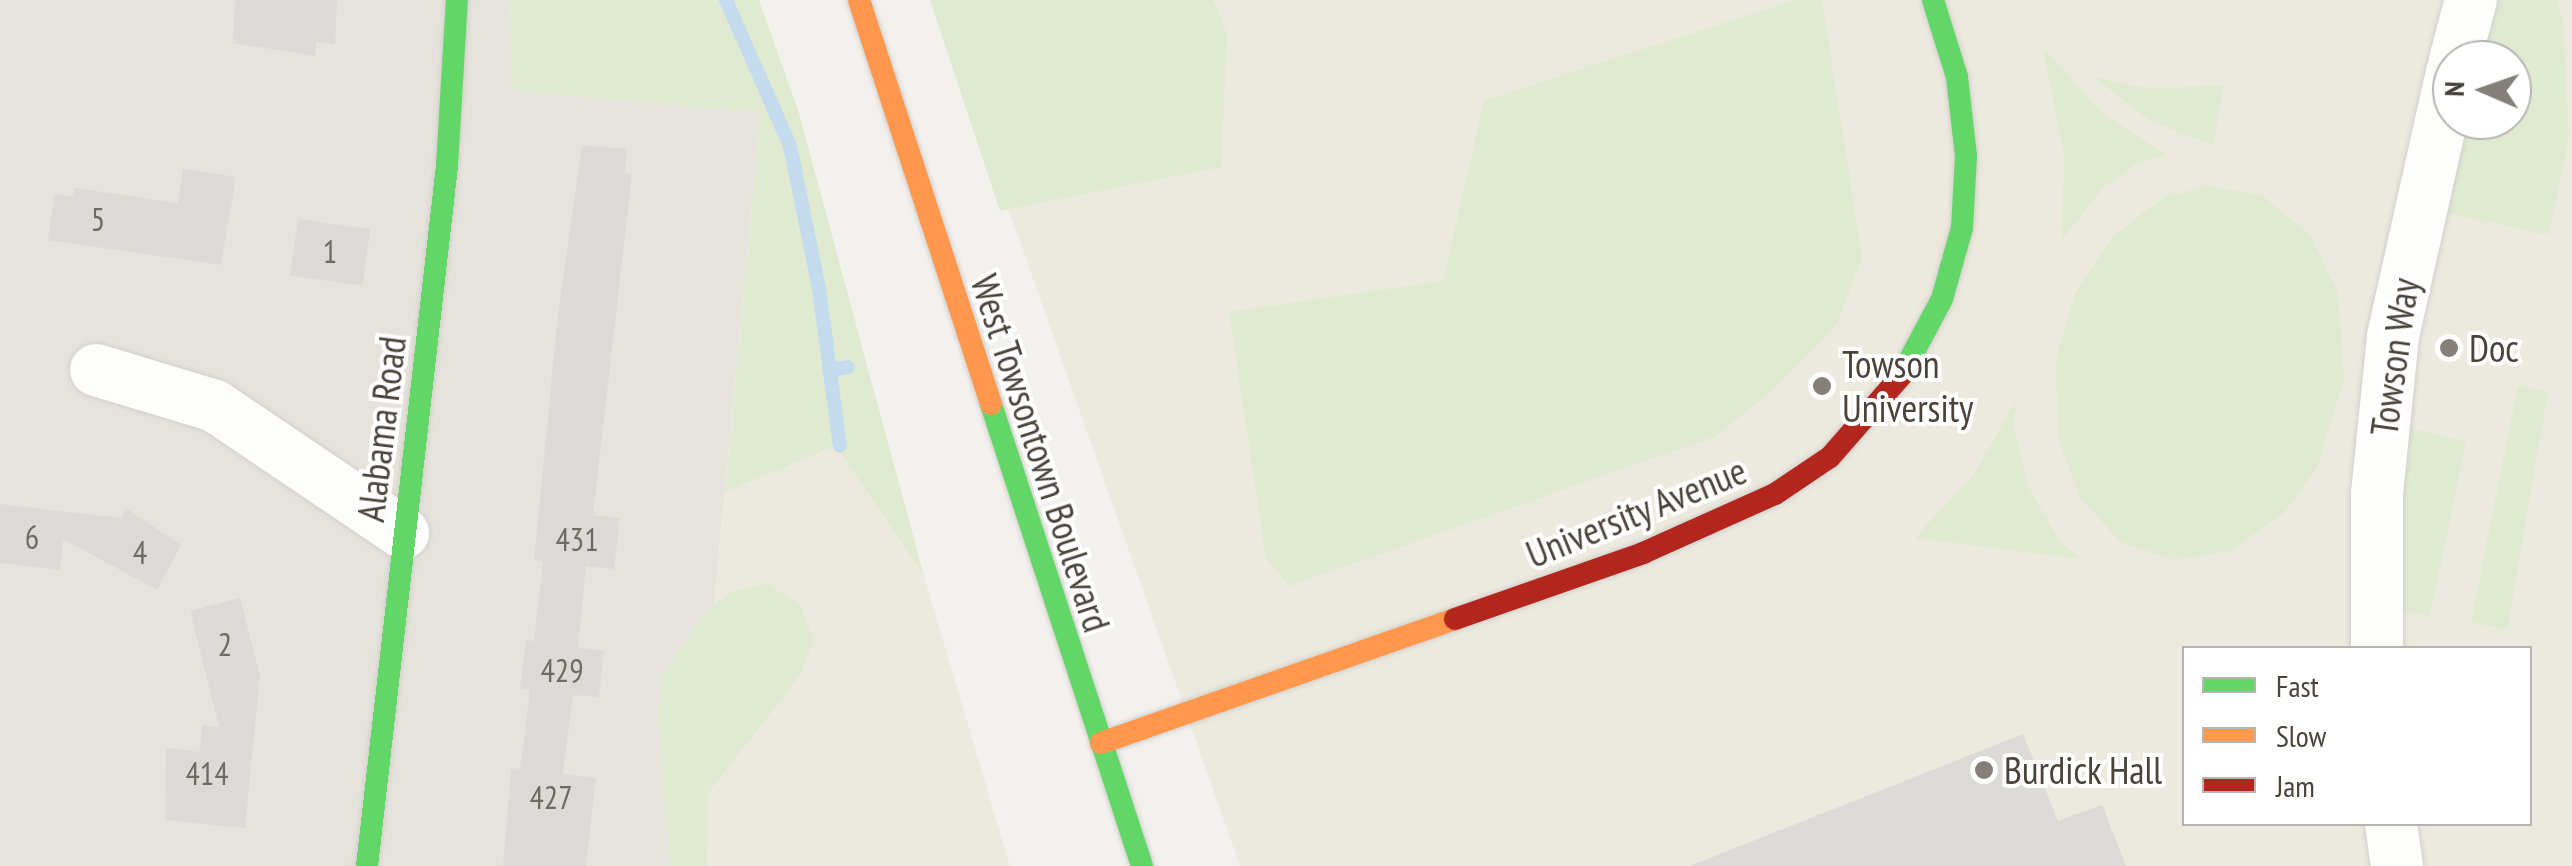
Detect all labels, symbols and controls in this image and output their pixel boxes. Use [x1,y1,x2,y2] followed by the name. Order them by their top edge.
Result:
[2432,40,2532,140] north arrow
[2435,81,2472,97] text: N
[91,200,105,238] house number: 5
[323,232,337,270] house number: 1
[962,268,1120,638] street label: West Towsontown Boulevard
[2360,275,2428,439] street label: Towson Way
[2469,325,2519,371] place label: Doc
[347,334,415,524] street label: Alabama Road
[2438,337,2460,359] marker: Doc
[1842,341,1973,430] place label: Towson University
[1811,375,1833,397] marker: Towson University
[1518,447,1754,577] street label: University Avenue
[25,518,39,556] house number: 6
[555,520,599,558] house number: 431
[133,533,147,571] house number: 4
[218,625,232,663] house number: 2
[2182,646,2532,826] legend
[540,651,584,689] house number: 429
[2276,666,2319,705] text: Fast
[2276,716,2326,755] text: Slow
[2004,747,2163,793] place label: Burdick Hall
[185,754,229,792] house number: 414
[1973,759,1995,781] marker: Burdick Hall
[2276,766,2315,805] text: Jam
[529,778,573,816] house number: 427

